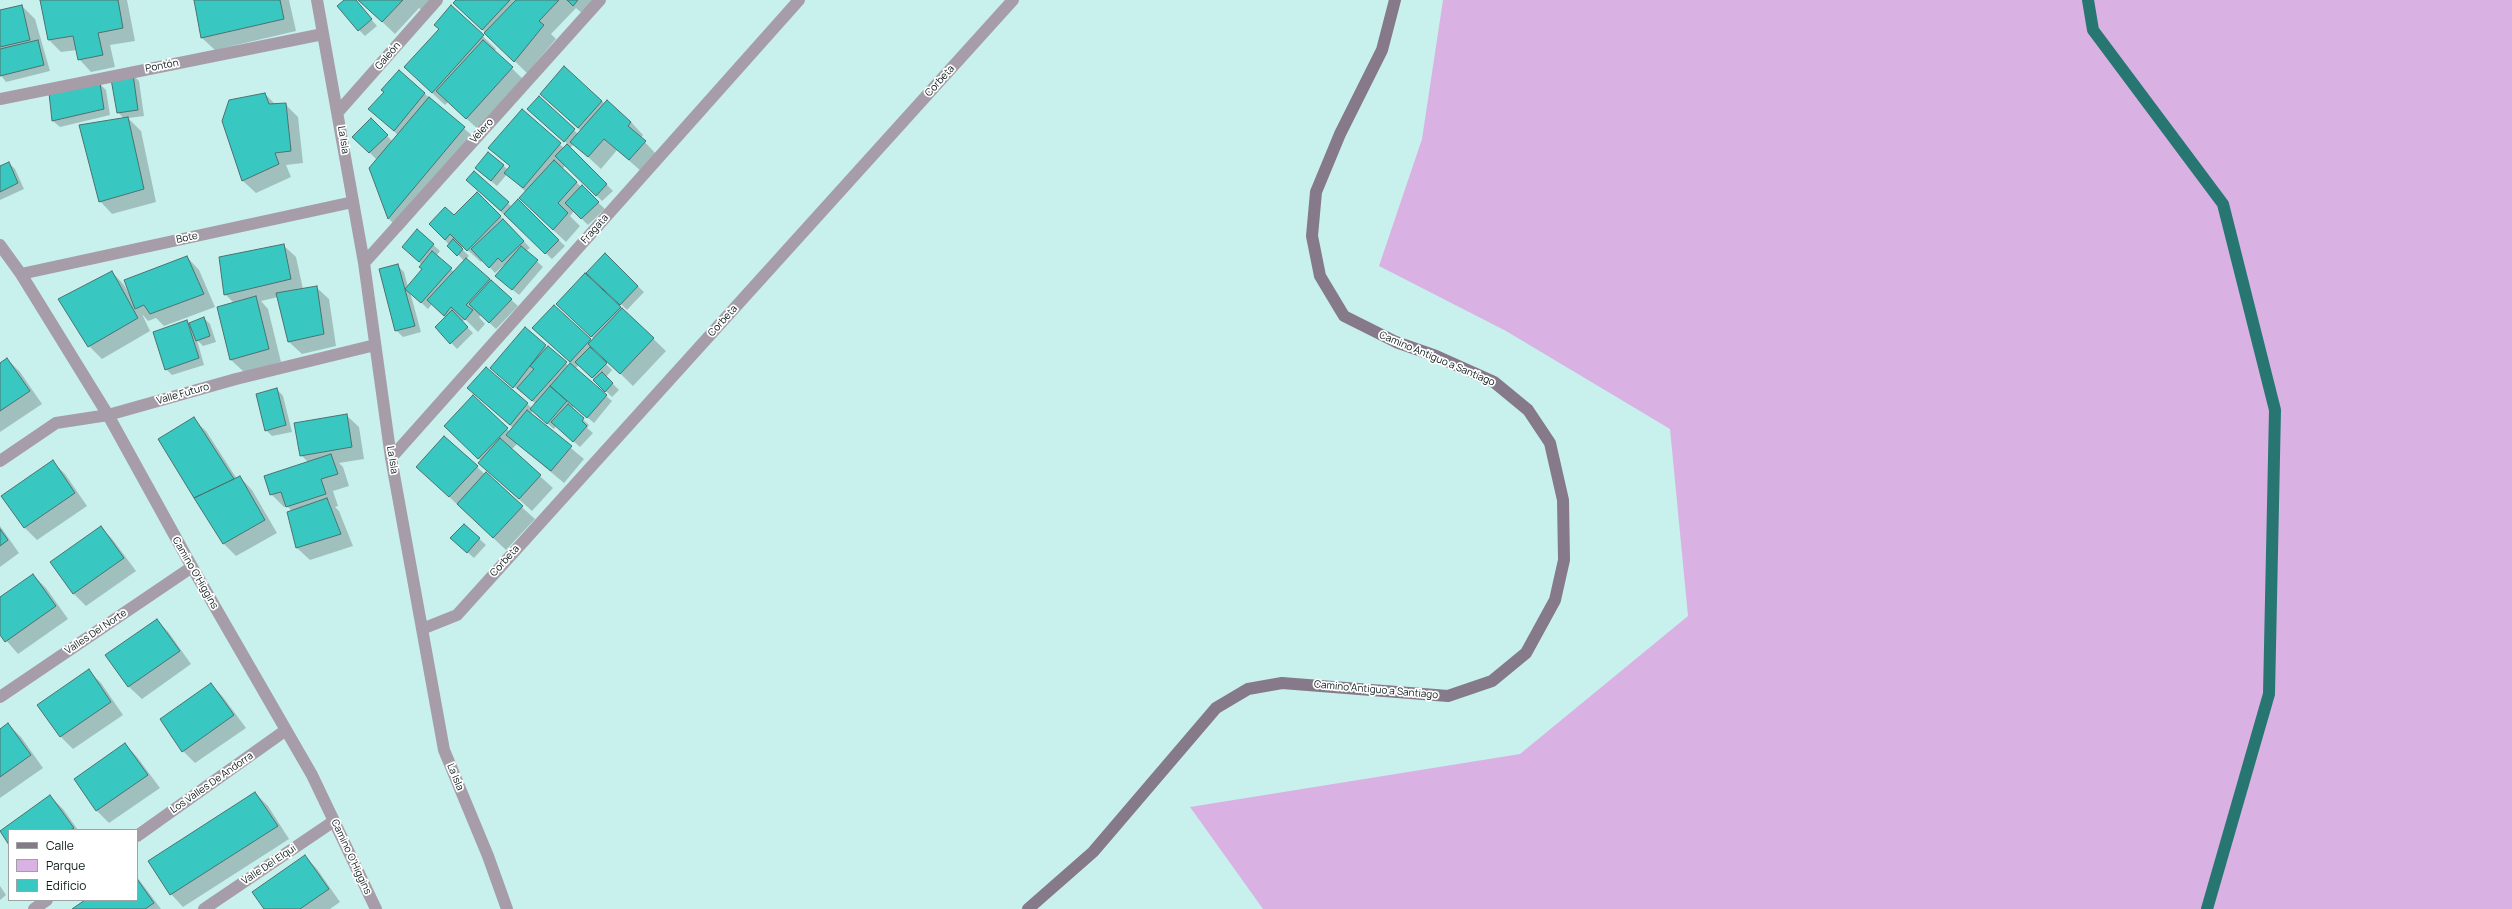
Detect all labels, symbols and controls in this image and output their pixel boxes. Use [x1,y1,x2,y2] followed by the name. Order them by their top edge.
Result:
[373,40,403,72] street label: Galeón
[144,57,180,75] street label: Pontón
[923,63,957,99] street label: Corbeta
[468,116,496,146] street label: Velero
[335,125,351,155] street label: La Isla
[579,212,611,246] street label: Fragata
[175,230,199,246] street label: Bote
[706,303,740,339] street label: Corbeta
[1377,329,1497,389] street label: Camino Antiguo a Santiago
[155,381,211,407] street label: Valle Futuro
[384,445,400,475] street label: La Isla
[169,535,221,611] street label: Camino O'Higgins
[488,543,522,579] street label: Corbeta
[63,607,129,657] street label: Valles Del Norte
[1313,679,1439,701] street label: Camino Antiguo a Santiago
[168,750,256,816] street label: Los Valles De Andorra
[444,762,466,792] street label: La Isla
[328,818,374,896] street label: Camino O'Higgins
[8,829,138,901] legend
[46,837,74,854] text: Calle
[240,842,298,888] street label: Valle Del Elqui
[46,857,85,874] text: Parque
[46,877,86,894] text: Edificio

